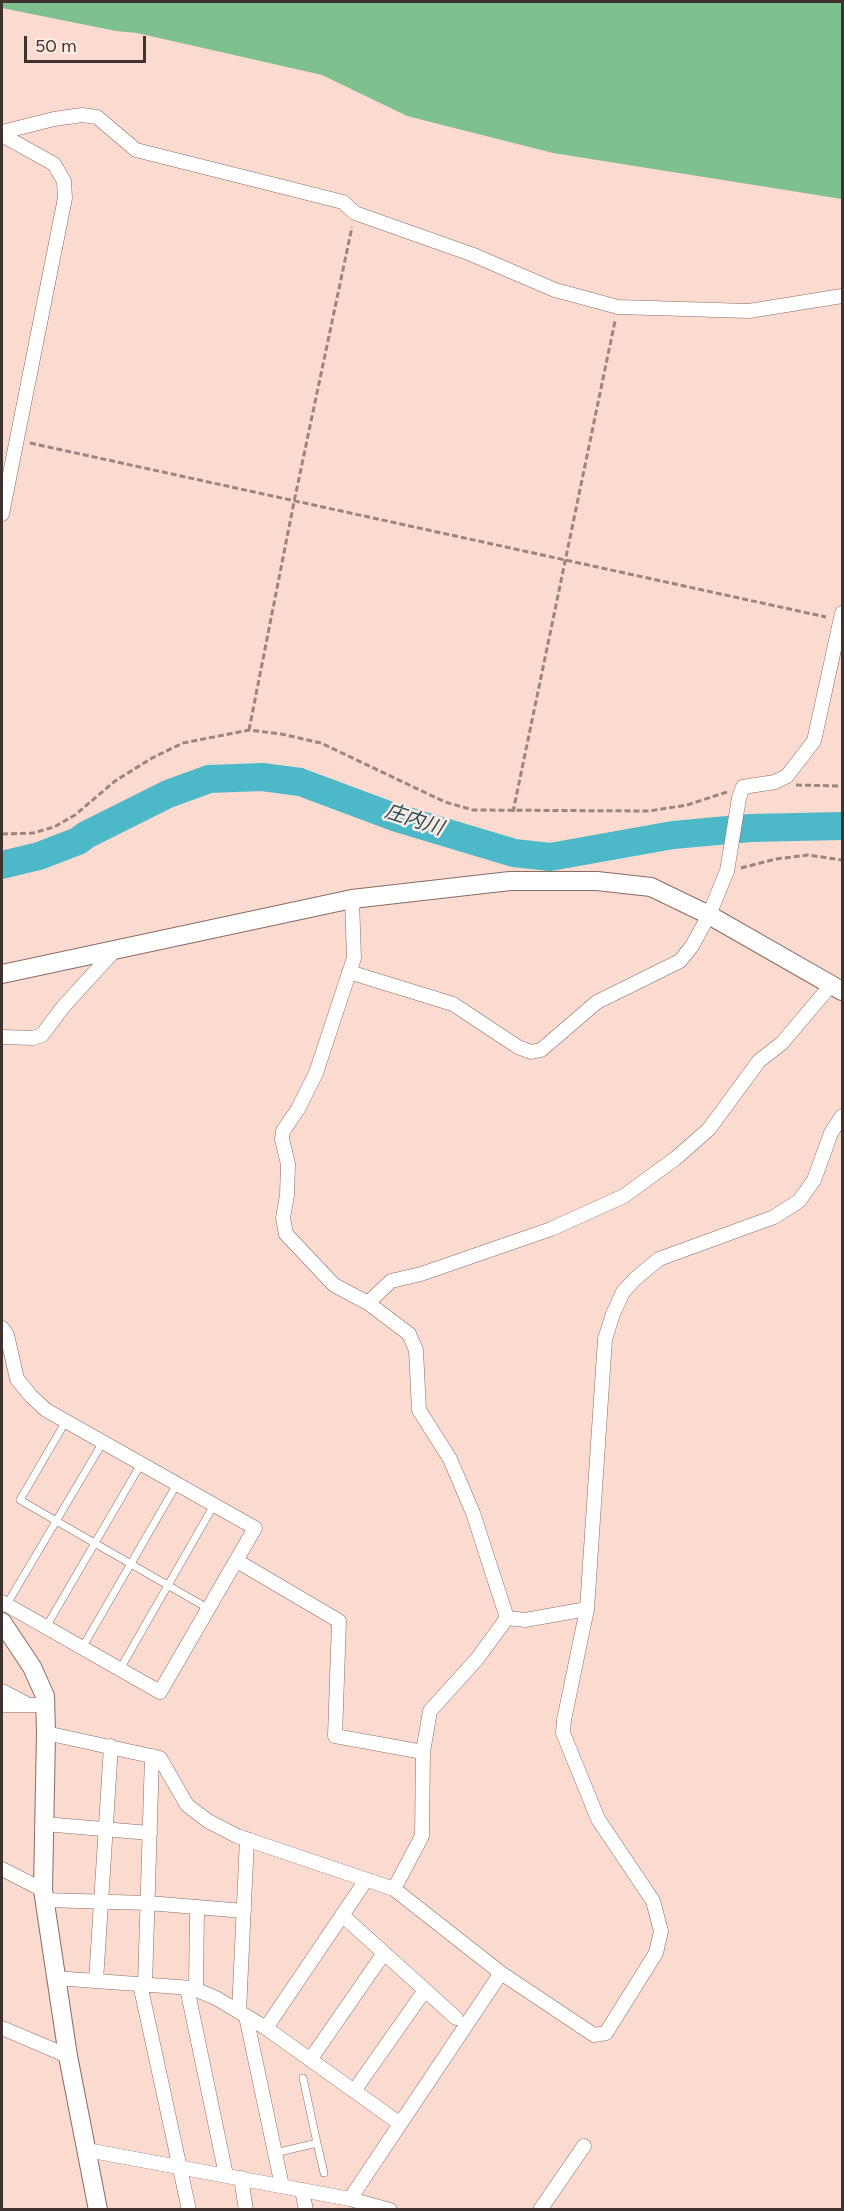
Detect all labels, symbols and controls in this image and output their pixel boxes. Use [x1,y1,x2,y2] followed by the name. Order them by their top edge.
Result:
[27,24,148,62] scale bar
[35,35,77,57] text: 50 m
[382,799,446,841] water label: 庄内川

